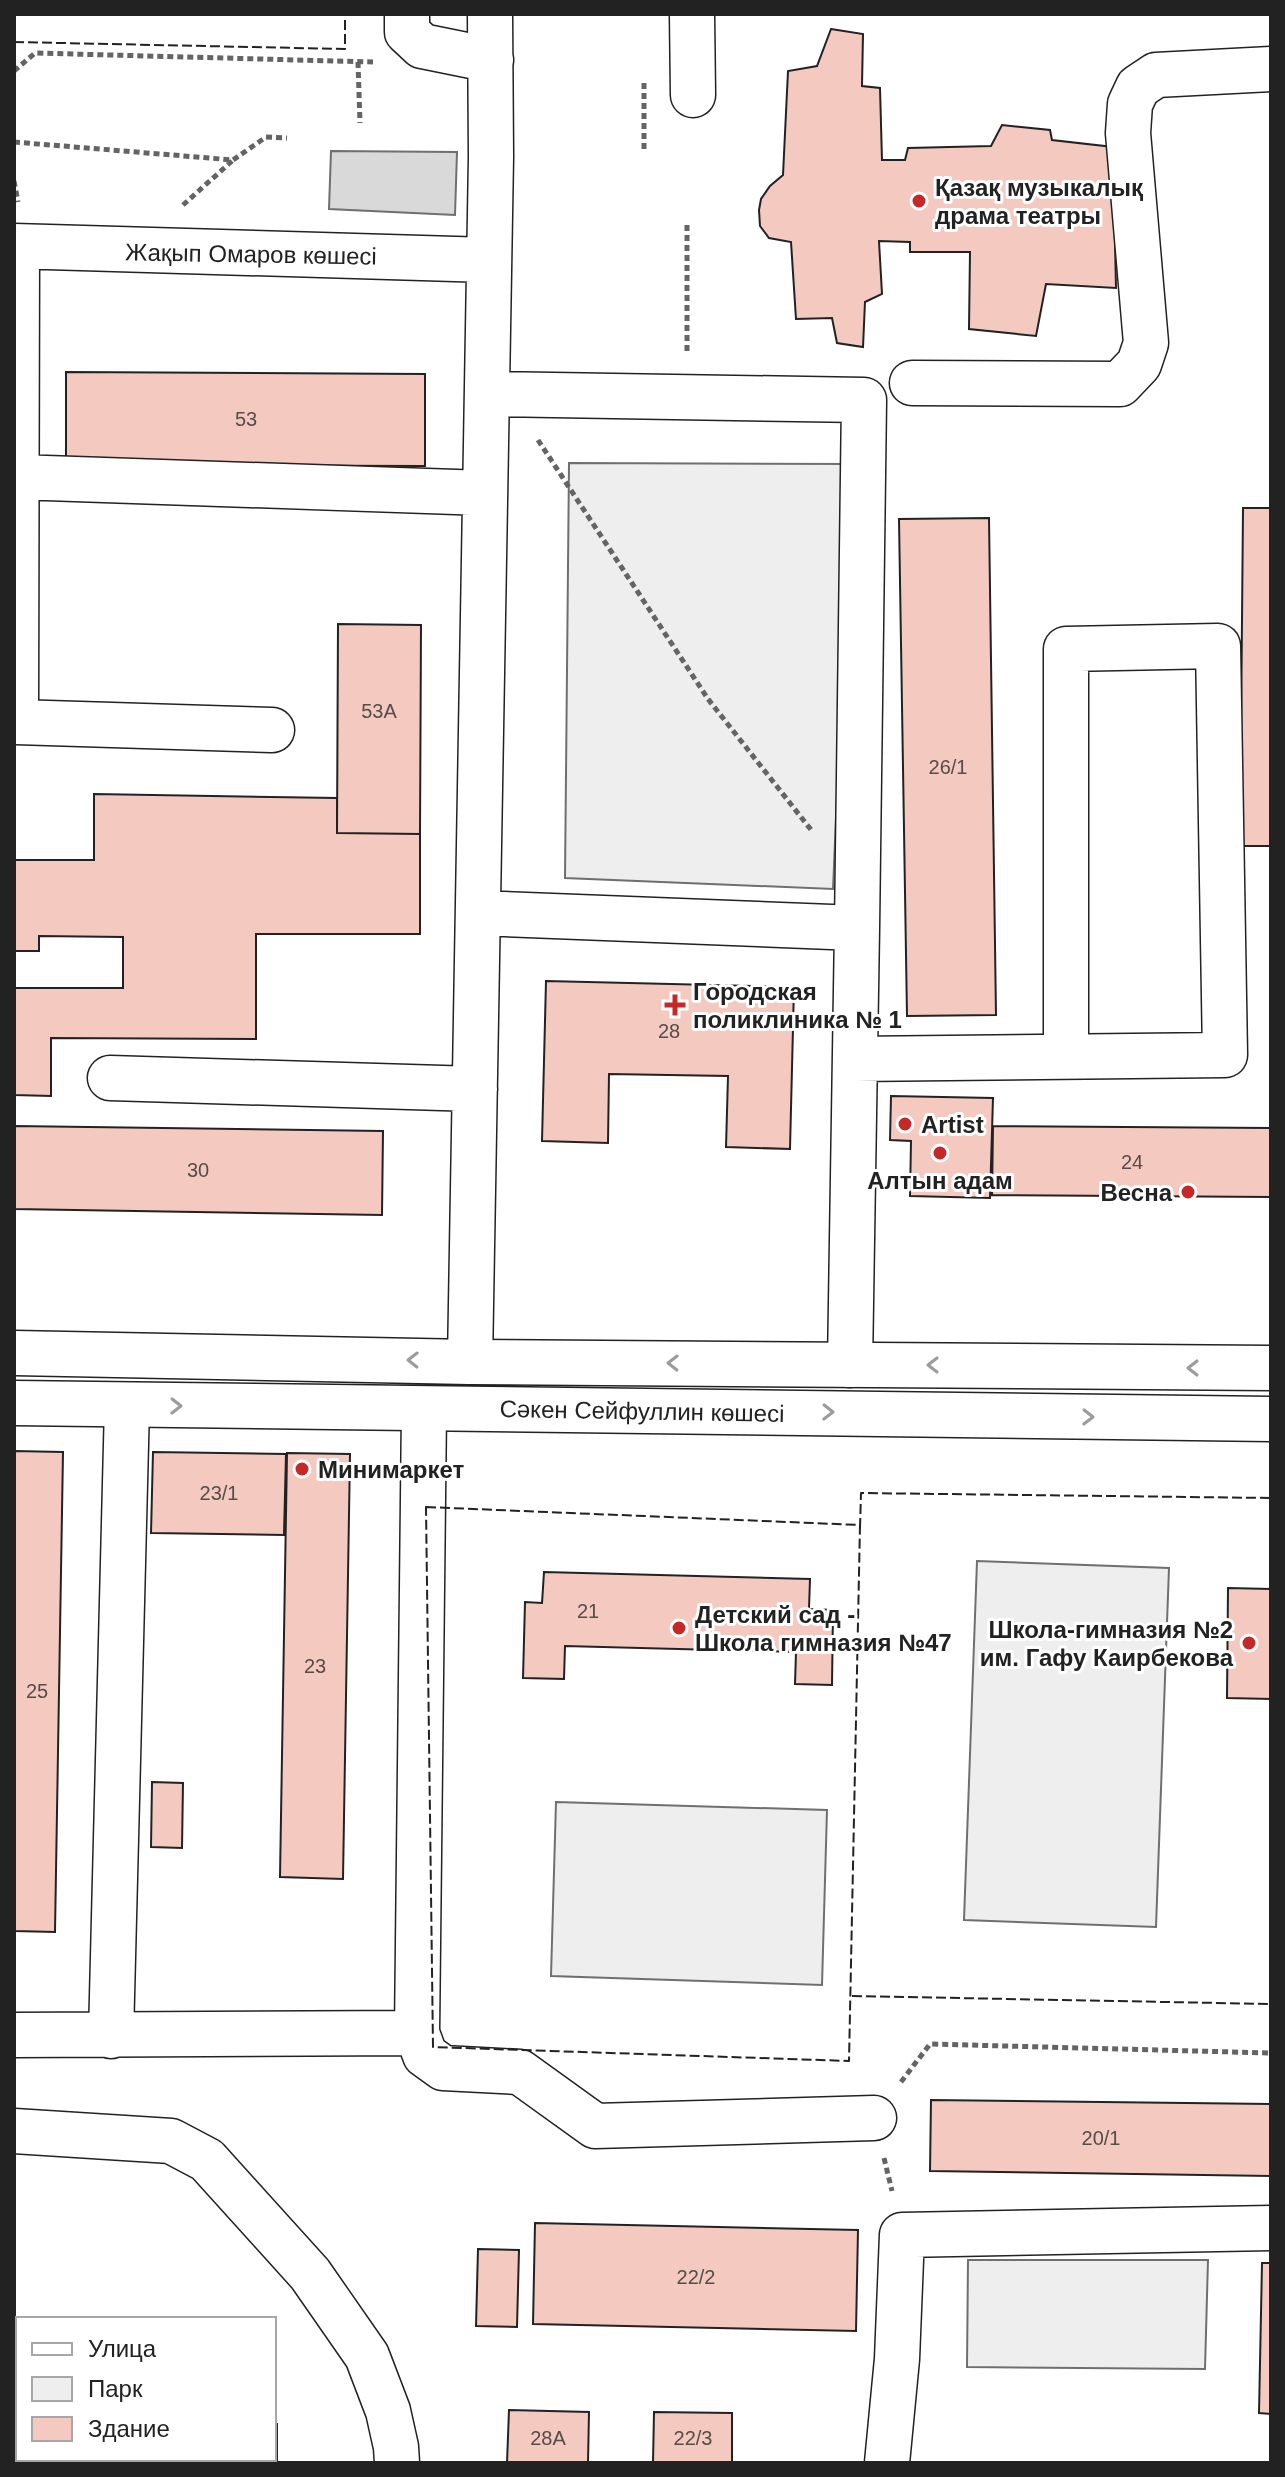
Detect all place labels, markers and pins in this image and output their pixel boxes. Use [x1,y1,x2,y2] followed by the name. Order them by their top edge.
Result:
[935,174,1144,229] place label: Қазақ музыкалық драма театры
[910,192,928,210] marker: Қазақ музыкалық драма театры
[693,978,902,1033] place label: Городская поликлиника № 1
[664,994,686,1016] marker: Городская поликлиника № 1
[921,1111,984,1138] place label: Artist
[896,1115,914,1133] marker: Artist
[931,1144,949,1162] marker: Алтын адам
[867,1167,1013,1194] place label: Алтын адам
[1100,1179,1173,1206] place label: Весна
[1179,1183,1197,1201] marker: Весна
[318,1456,464,1483] place label: Минимаркет
[293,1460,311,1478] marker: Минимаркет
[695,1601,952,1656] place label: Детский сад - Школа гимназия №47
[980,1616,1234,1671] place label: Школа-гимназия №2 им. Гафу Каирбекова
[670,1619,688,1637] marker: Детский сад - Школа гимназия №47
[1240,1634,1258,1652] marker: Школа-гимназия №2 им. Гафу Каирбекова

